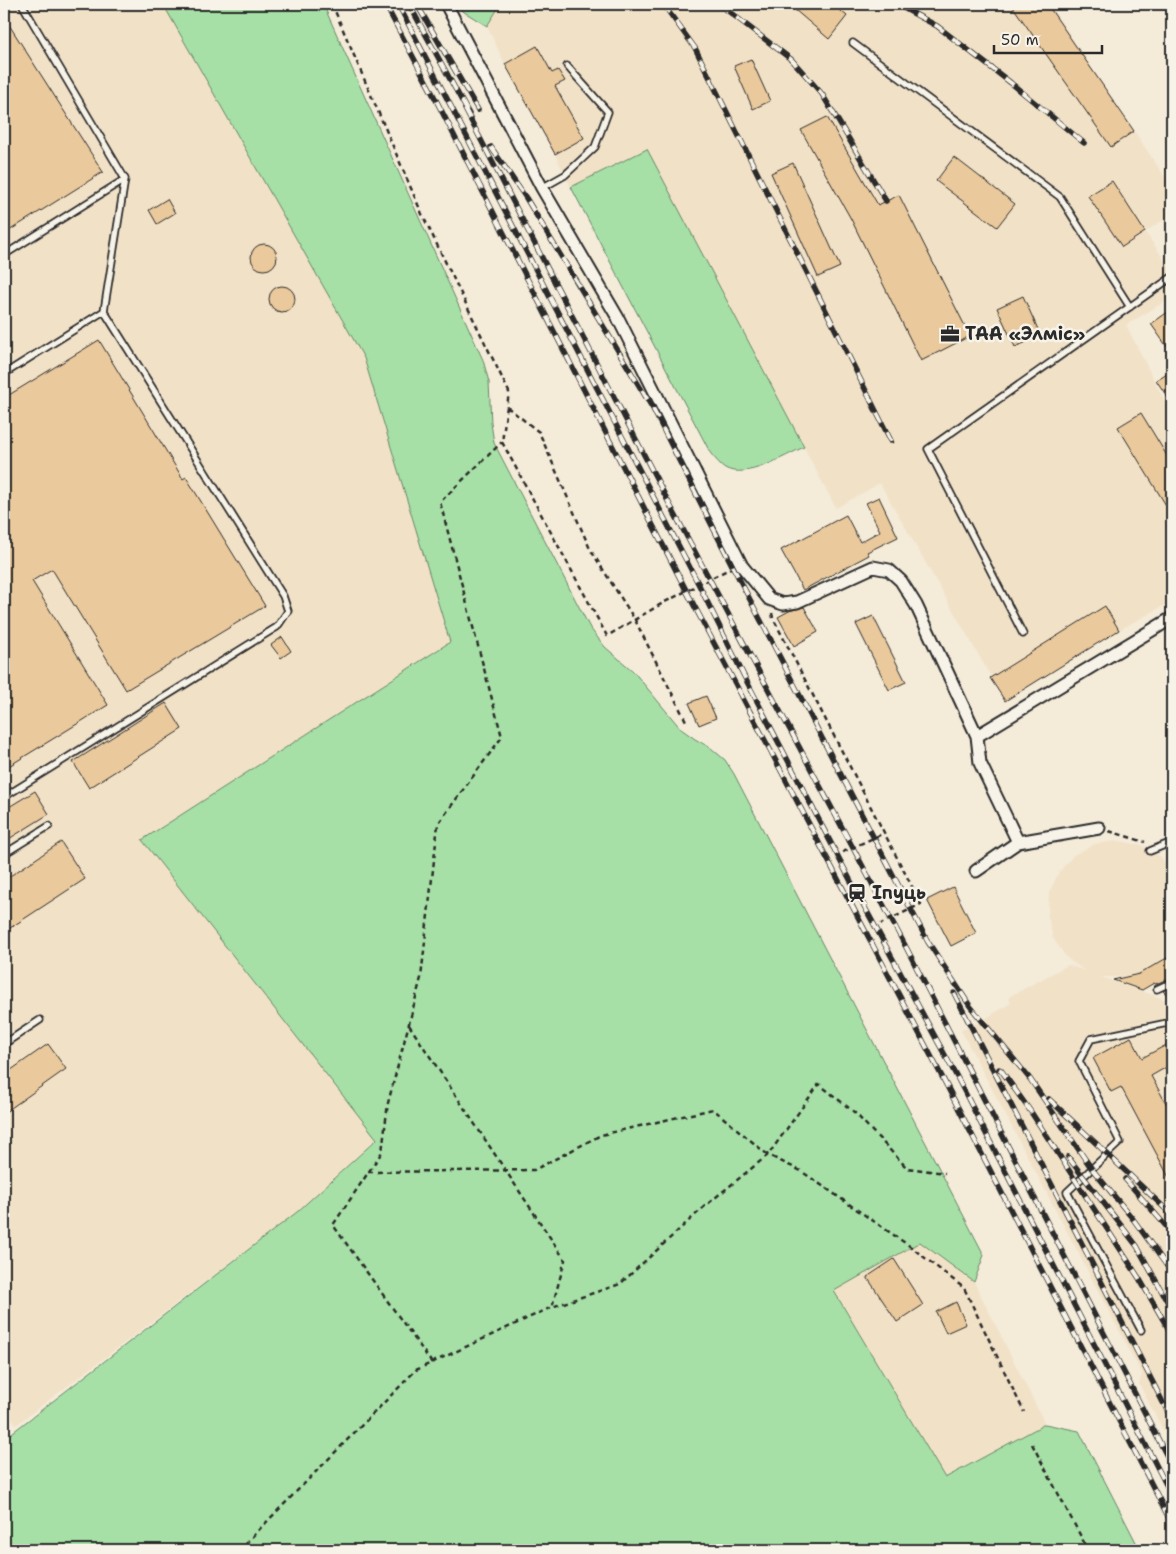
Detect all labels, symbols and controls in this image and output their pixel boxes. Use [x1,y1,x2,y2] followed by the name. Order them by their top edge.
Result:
[994,22,1101,54] scale bar
[1001,30,1039,50] text: 50 m
[965,322,1085,346] place label: ТАА «Элміс»
[939,323,961,345] office icon: ТАА «Элміс»
[872,881,926,905] place label: Іпуць
[846,882,868,904] station icon: Іпуць

